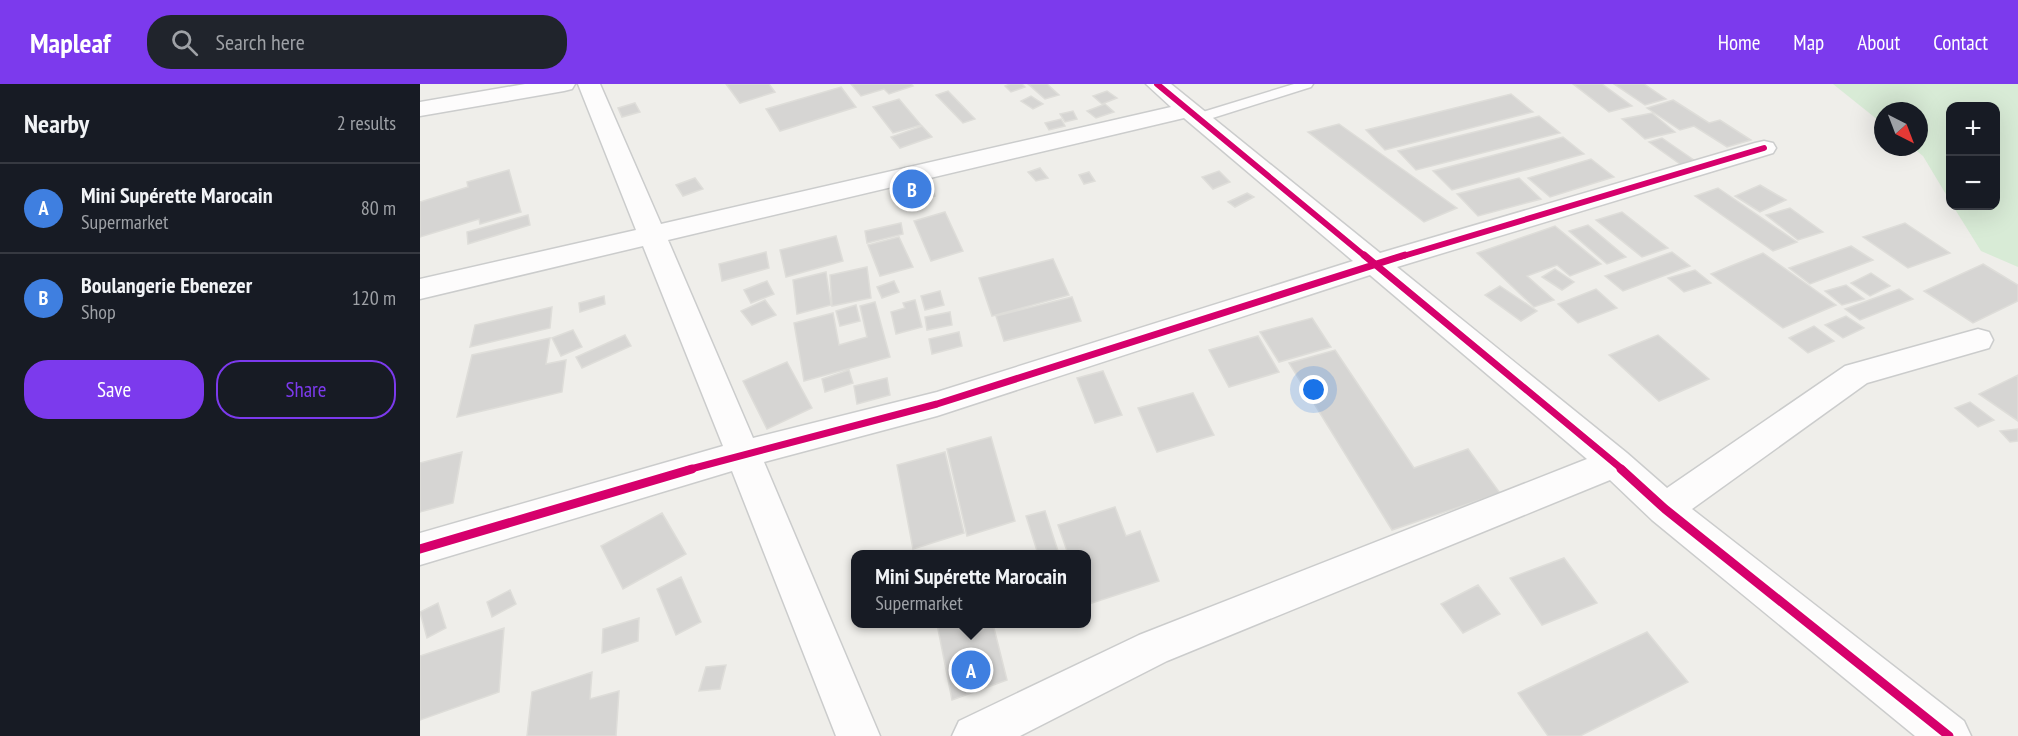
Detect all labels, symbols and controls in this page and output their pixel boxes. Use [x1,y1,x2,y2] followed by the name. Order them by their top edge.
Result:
[147,15,567,69] search box
[30,24,111,61] text: Mapleaf
[168,26,201,59] icon: search
[216,28,305,56] text: Search here
[1718,29,1760,56] text: Home
[1793,29,1824,56] text: Map
[1857,29,1900,56] text: About
[1933,29,1988,56] text: Contact
[1874,102,1928,156] north arrow
[1946,102,2000,210] map controls
[1946,102,2000,156] button: +
[24,107,89,140] text: Nearby
[337,110,396,136] text: 2 results
[1946,156,2000,210] button: −
[892,166,932,212] pin: B
[81,181,273,209] text: Mini Supérette Marocain
[38,195,49,221] text: A
[361,195,396,221] text: 80 m
[81,209,169,235] text: Supermarket
[81,271,252,299] text: Boulangerie Ebenezer
[39,285,48,311] text: B
[352,285,396,311] text: 120 m
[81,299,116,325] text: Shop
[24,360,204,419] button: Save
[216,360,396,419] button: Share
[1299,375,1328,404] your location
[851,550,1091,628] popup
[875,562,1067,590] text: Mini Supérette Marocain
[875,590,963,616] text: Supermarket
[952,648,990,692] pin: A

